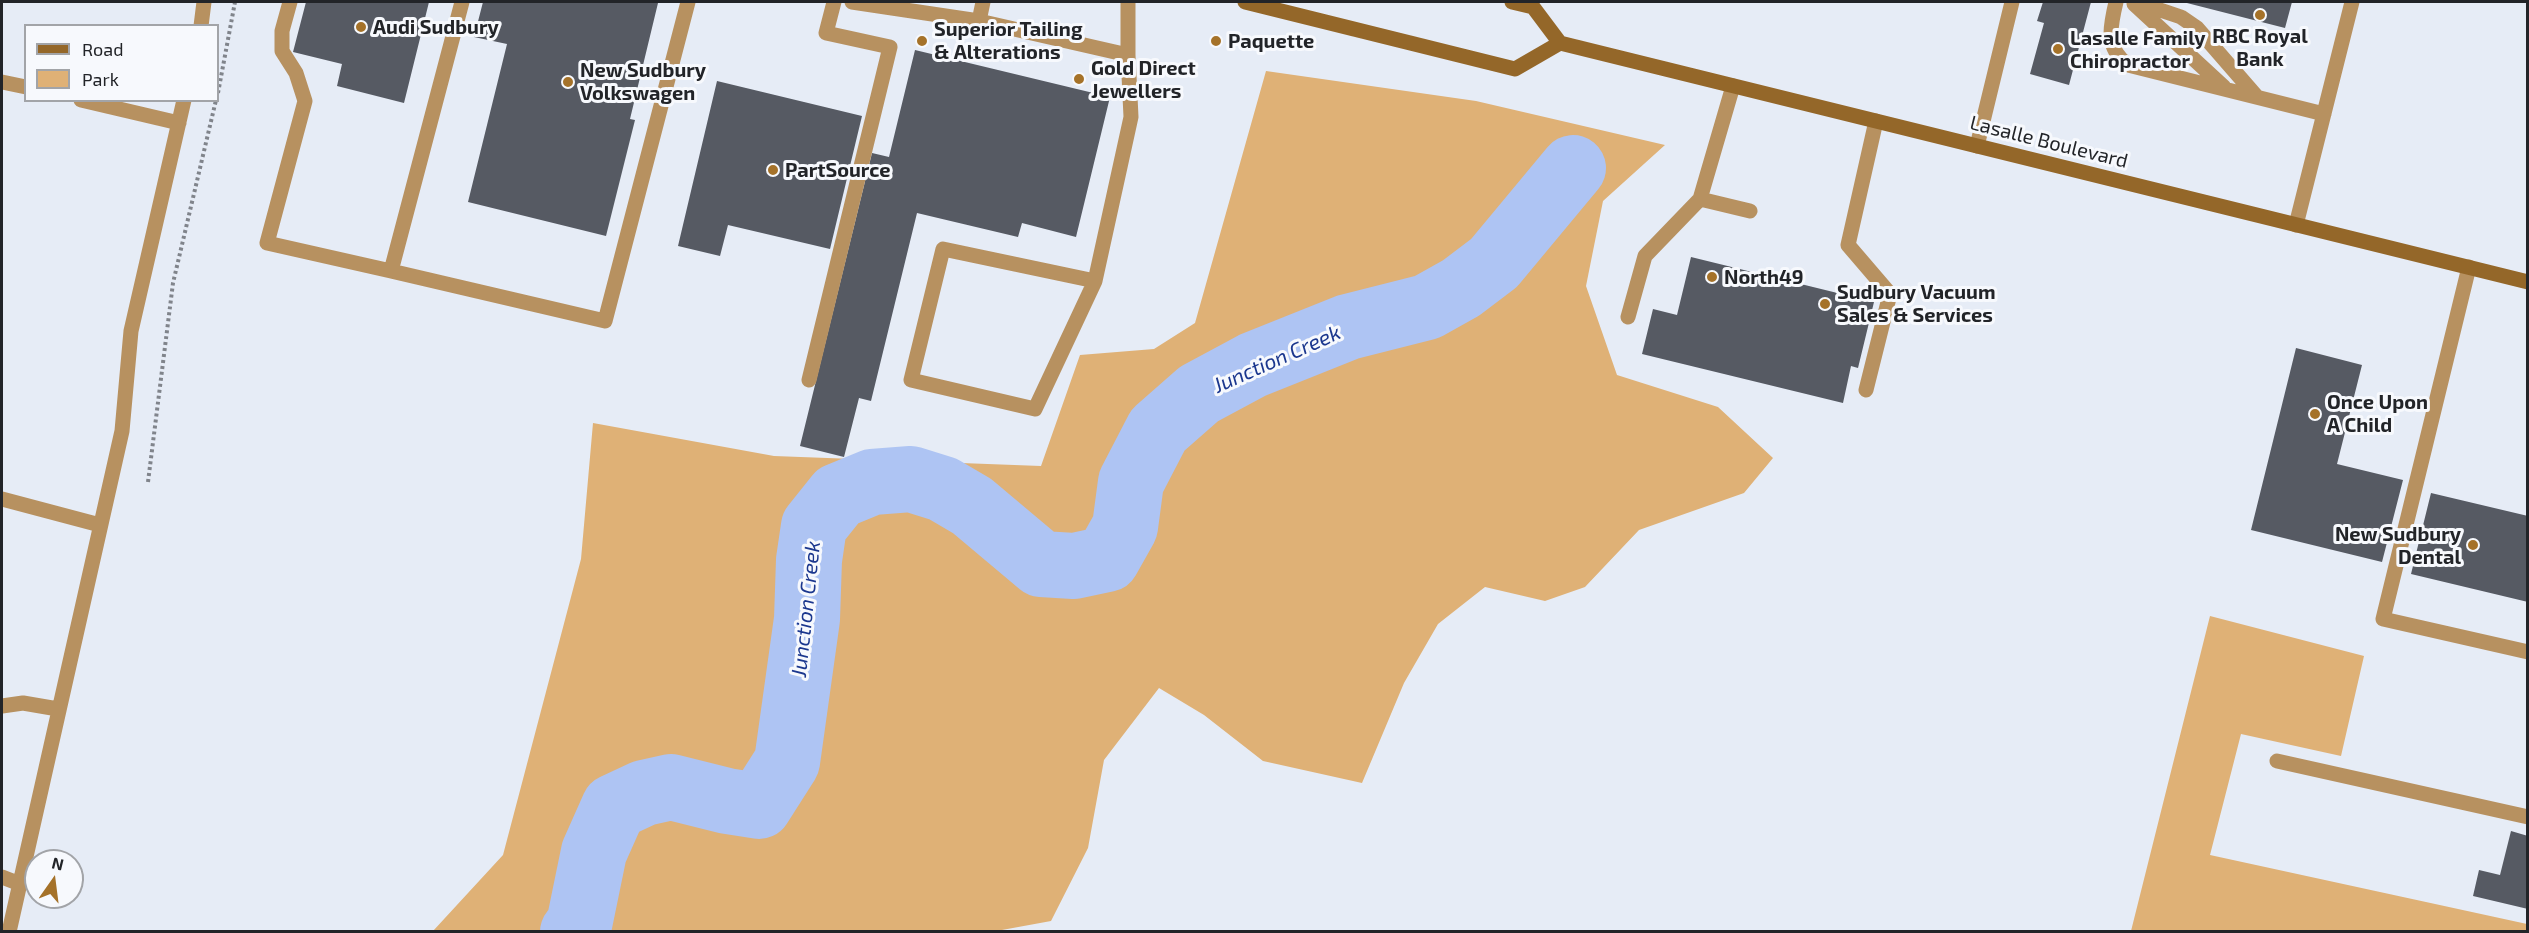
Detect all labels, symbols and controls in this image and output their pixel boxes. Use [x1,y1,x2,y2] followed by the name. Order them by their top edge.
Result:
[2253,8,2267,22] marker: RBC Royal Bank
[373,15,499,39] place label: Audi Sudbury
[934,17,1082,64] place label: Superior Tailing & Alterations
[354,20,368,34] marker: Audi Sudbury
[24,24,219,102] legend
[2212,24,2308,71] place label: RBC Royal Bank
[2070,26,2206,73] place label: Lasalle Family Chiropractor
[1228,29,1314,53] place label: Paquette
[915,34,929,48] marker: Superior Tailing & Alterations
[1209,34,1223,48] marker: Paquette
[82,38,123,60] text: Road
[2051,42,2065,56] marker: Lasalle Family Chiropractor
[1091,56,1196,103] place label: Gold Direct Jewellers
[580,58,706,105] place label: New Sudbury Volkswagen
[82,68,119,90] text: Park
[1072,72,1086,86] marker: Gold Direct Jewellers
[561,75,575,89] marker: New Sudbury Volkswagen
[1967,111,2131,173] street label: Lasalle Boulevard
[785,158,890,182] place label: PartSource
[766,163,780,177] marker: PartSource
[1724,265,1804,289] place label: North49
[1705,270,1719,284] marker: North49
[1837,280,1996,327] place label: Sudbury Vacuum Sales & Services
[1818,297,1832,311] marker: Sudbury Vacuum Sales & Services
[1209,320,1345,398] water label: Junction Creek
[2327,390,2428,437] place label: Once Upon A Child
[2308,407,2322,421] marker: Once Upon A Child
[2335,522,2461,569] place label: New Sudbury Dental
[2466,538,2480,552] marker: New Sudbury Dental
[786,540,826,678] water label: Junction Creek
[24,849,84,909] north arrow
[50,852,66,874] text: N

